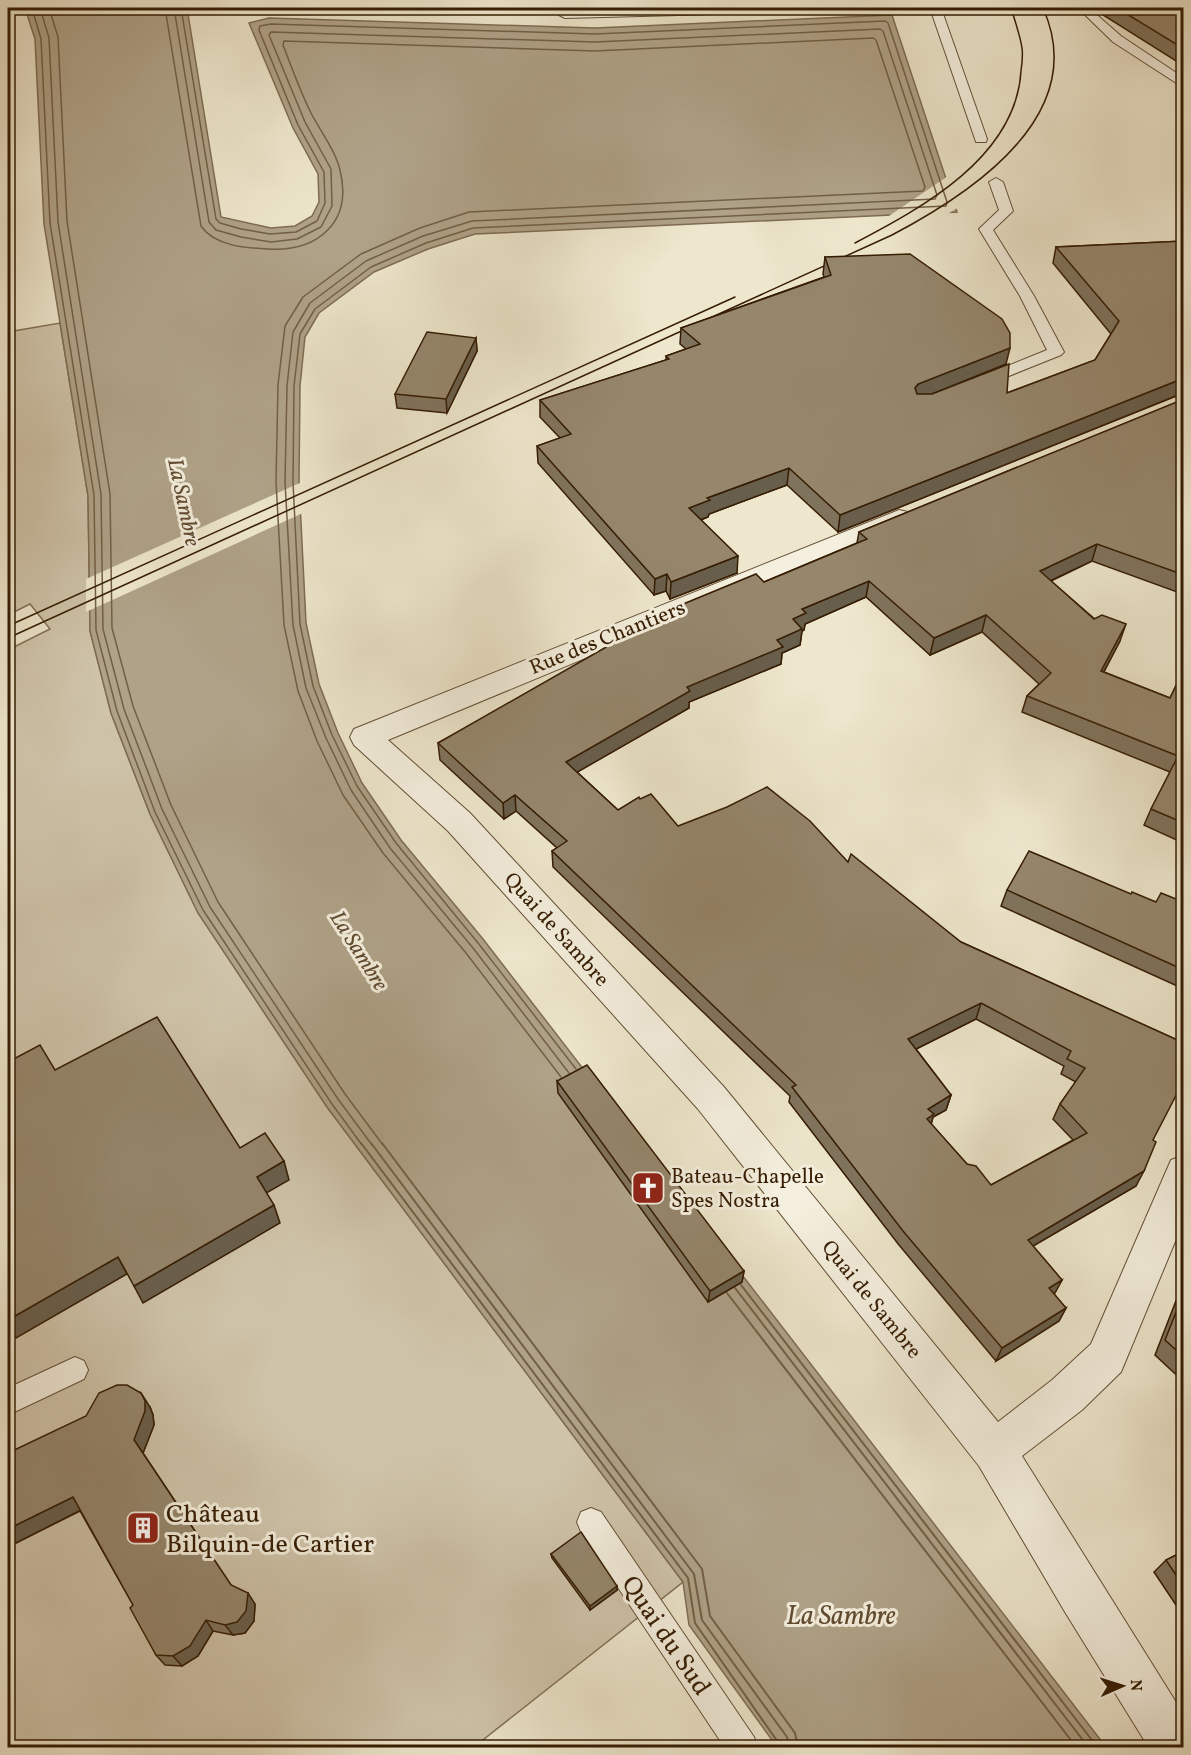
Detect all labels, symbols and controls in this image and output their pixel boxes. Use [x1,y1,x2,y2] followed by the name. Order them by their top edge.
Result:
[158,456,207,549] water label: La Sambre
[525,594,690,683] street label: Rue des Chantiers
[497,866,615,994] street label: Quai de Sambre
[321,905,395,997] water label: La Sambre
[671,1163,824,1216] place label: Bateau-Chapelle Spes Nostra
[630,1170,666,1206] church icon: Bateau-Chapelle Spes Nostra
[814,1234,928,1365] street label: Quai de Sambre
[166,1497,374,1563] place label: Château Bilquin-de Cartier
[125,1510,161,1546] building icon: Château Bilquin-de Cartier
[612,1569,719,1703] street label: Quai du Sud
[786,1598,896,1636] water label: La Sambre
[1092,1656,1152,1716] north arrow
[1124,1679,1146,1692] text: N

